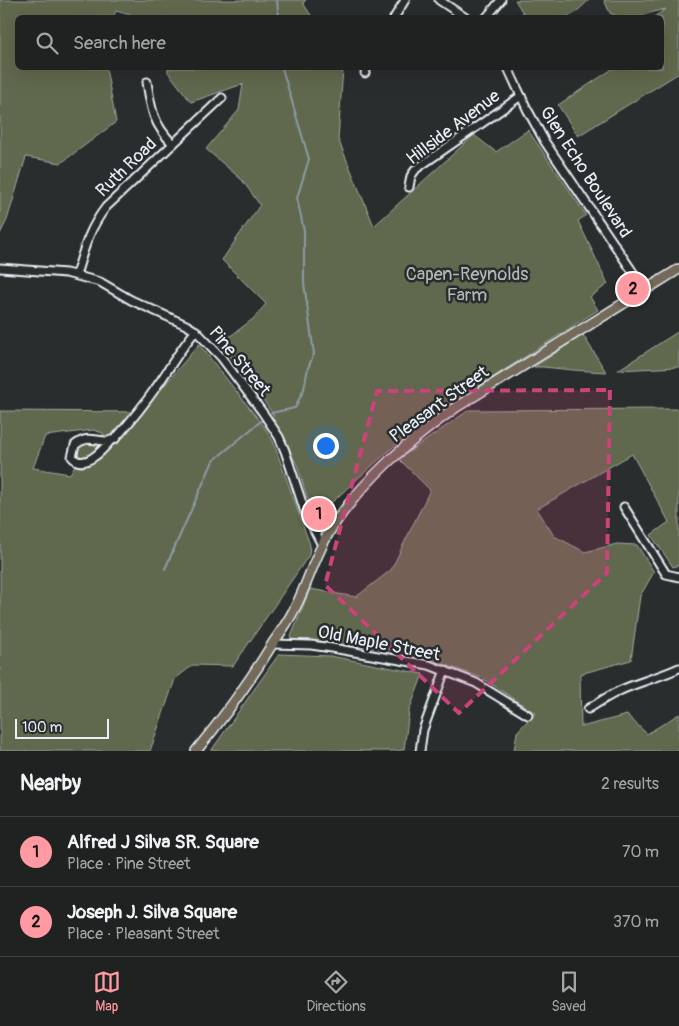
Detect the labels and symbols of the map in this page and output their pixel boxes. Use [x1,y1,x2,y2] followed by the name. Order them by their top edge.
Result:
[402,85,505,170] street label: Hillside Avenue
[534,102,637,243] street label: Glen Echo Boulevard
[91,133,162,202] street label: Ruth Road
[406,263,528,307] park label: Capen-Reynolds Farm
[617,270,649,308] pin: 2
[204,321,276,402] street label: Pine Street
[385,360,494,448] street label: Pleasant Street
[313,433,339,459] your location
[303,495,335,533] pin: 1
[316,620,443,667] street label: Old Maple Street
[15,716,109,739] scale bar

